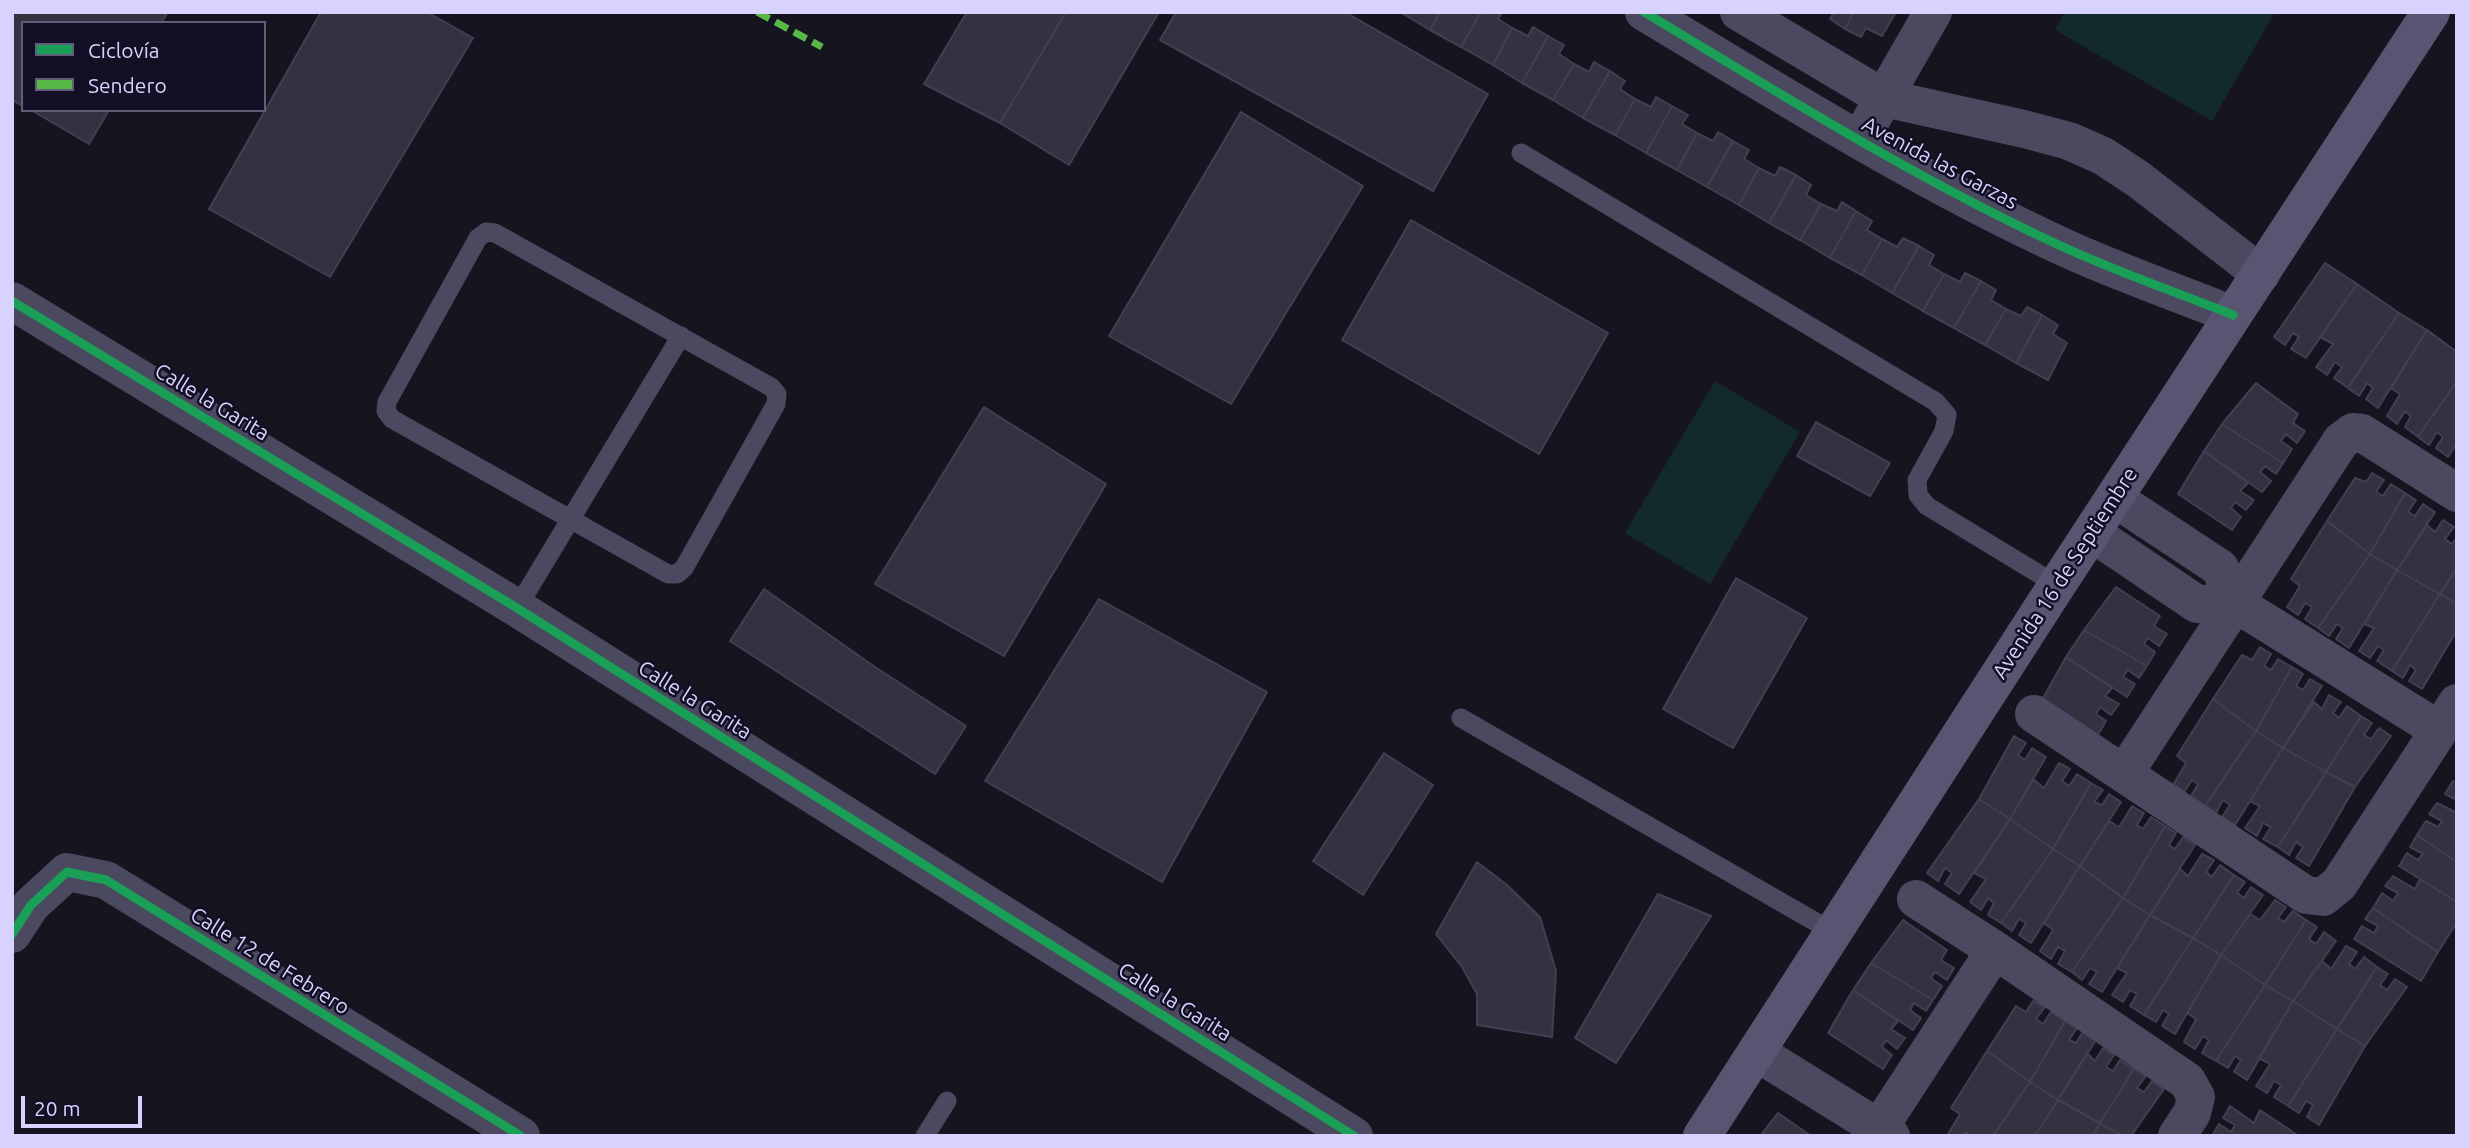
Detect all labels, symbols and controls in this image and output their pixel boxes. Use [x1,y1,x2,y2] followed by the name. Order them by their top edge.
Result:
[21,21,266,112] legend
[88,38,160,62] text: Ciclovía
[88,73,167,97] text: Sendero
[1858,111,2022,215] street label: Avenida las Garzas
[150,358,274,446] street label: Calle la Garita
[1987,463,2143,683] street label: Avenida 16 de Septiembre
[634,655,756,745] street label: Calle la Garita
[186,902,354,1020] street label: Calle 12 de Febrero
[1114,957,1236,1047] street label: Calle la Garita
[24,1082,145,1126] scale bar
[34,1096,81,1120] text: 20 m

